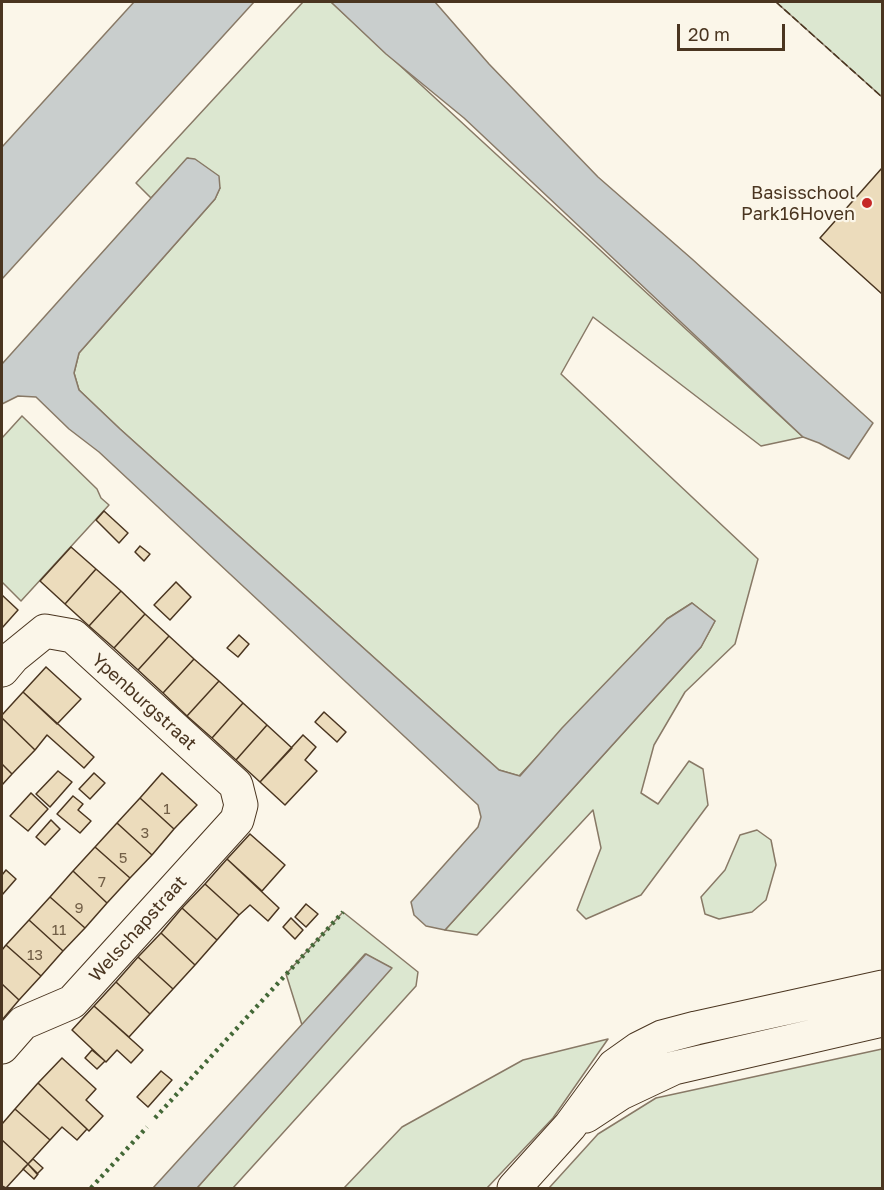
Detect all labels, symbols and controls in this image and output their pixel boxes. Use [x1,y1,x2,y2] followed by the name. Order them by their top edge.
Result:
[680,12,788,50] scale bar
[688,23,730,45] text: 20 m
[741,182,855,224] place label: Basisschool Park16Hoven
[860,196,874,210] marker: Basisschool Park16Hoven
[87,649,201,755] street label: Ypenburgstraat
[163,800,171,818] house number: 1
[141,824,149,842] house number: 3
[119,849,127,867] house number: 5
[85,871,191,987] street label: Welschapstraat
[98,873,106,891] house number: 7
[74,899,84,917] house number: 9
[52,921,66,939] house number: 11
[27,946,43,964] house number: 13

